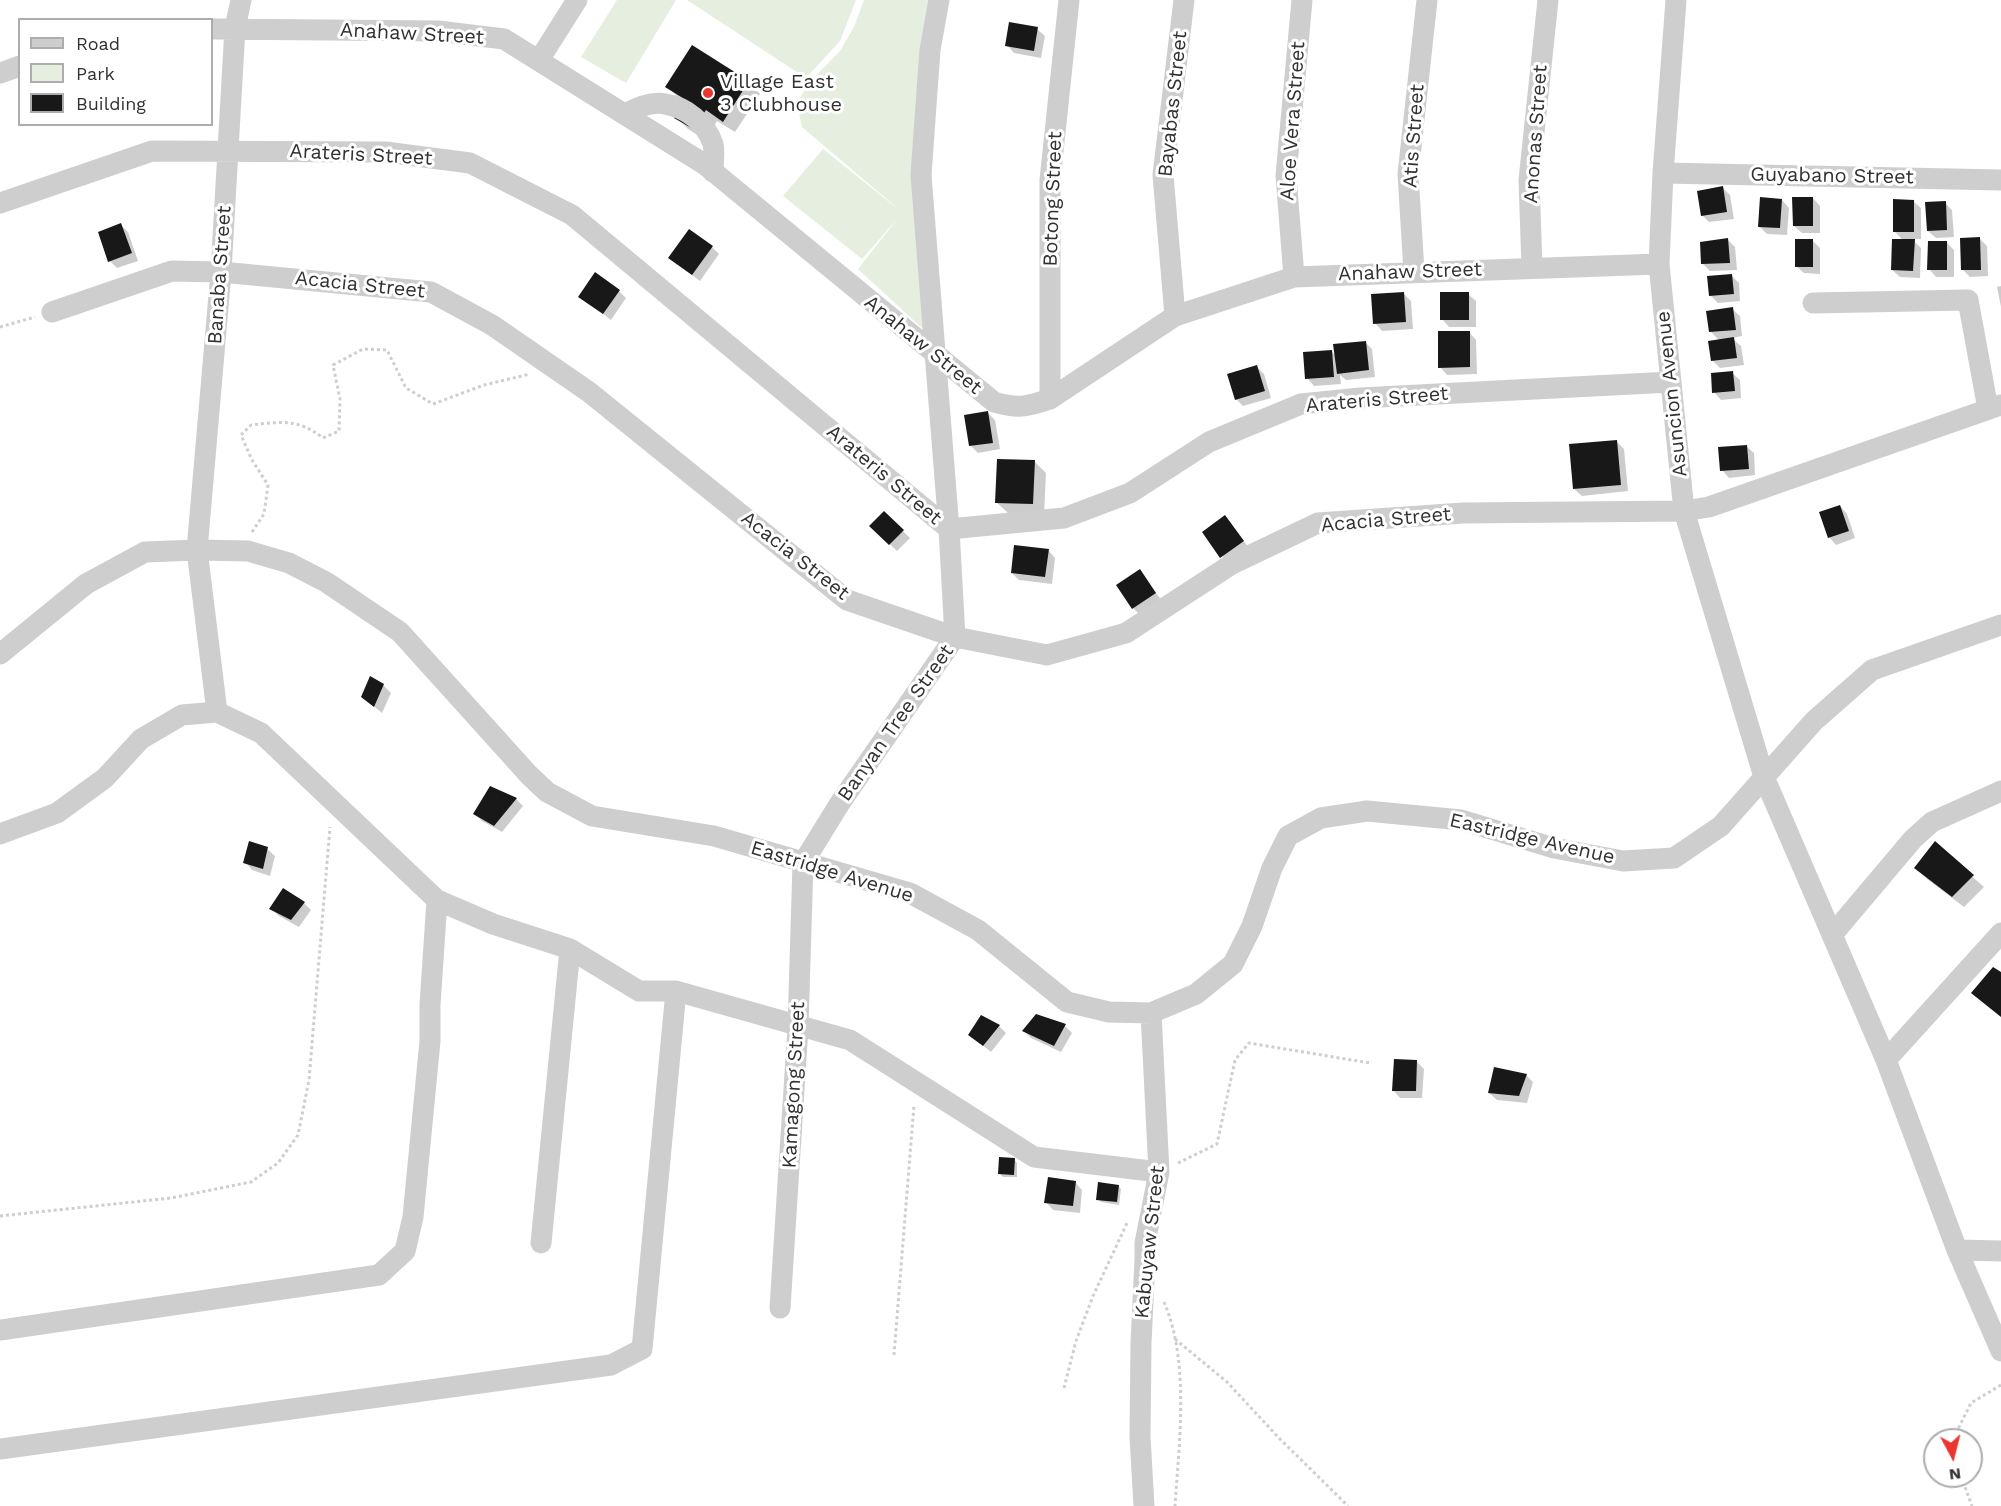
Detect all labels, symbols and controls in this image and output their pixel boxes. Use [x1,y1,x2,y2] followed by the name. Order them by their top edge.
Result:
[18,18,213,126] legend
[339,18,485,50] street label: Anahaw Street
[1153,30,1193,178] street label: Bayabas Street
[76,33,120,54] text: Road
[1275,41,1311,201] street label: Aloe Vera Street
[76,63,115,84] text: Park
[1519,64,1553,204] street label: Anonas Street
[720,70,842,117] place label: Village East 3 Clubhouse
[1398,83,1430,189] street label: Atis Street
[701,86,715,100] marker: Village East 3 Clubhouse
[76,93,146,114] text: Building
[1039,131,1067,267] street label: Botong Street
[289,139,433,171] street label: Arateris Street
[1750,163,1914,189] street label: Guyabano Street
[203,205,237,345] street label: Banaba Street
[1338,257,1482,287] street label: Anahaw Street
[294,266,426,304] street label: Acacia Street
[859,290,987,400] street label: Anahaw Street
[1651,310,1693,478] street label: Asuncion Avenue
[1305,382,1449,418] street label: Arateris Street
[822,420,946,530] street label: Arateris Street
[1320,502,1452,538] street label: Acacia Street
[736,506,854,606] street label: Acacia Street
[833,640,959,806] street label: Banyan Tree Street
[1447,808,1617,870] street label: Eastridge Avenue
[748,836,916,908] street label: Eastridge Avenue
[778,1001,810,1169] street label: Kamagong Street
[1130,1164,1170,1320] street label: Kabuyaw Street
[1923,1428,1983,1488] north arrow
[1948,1464,1962,1485] text: N

